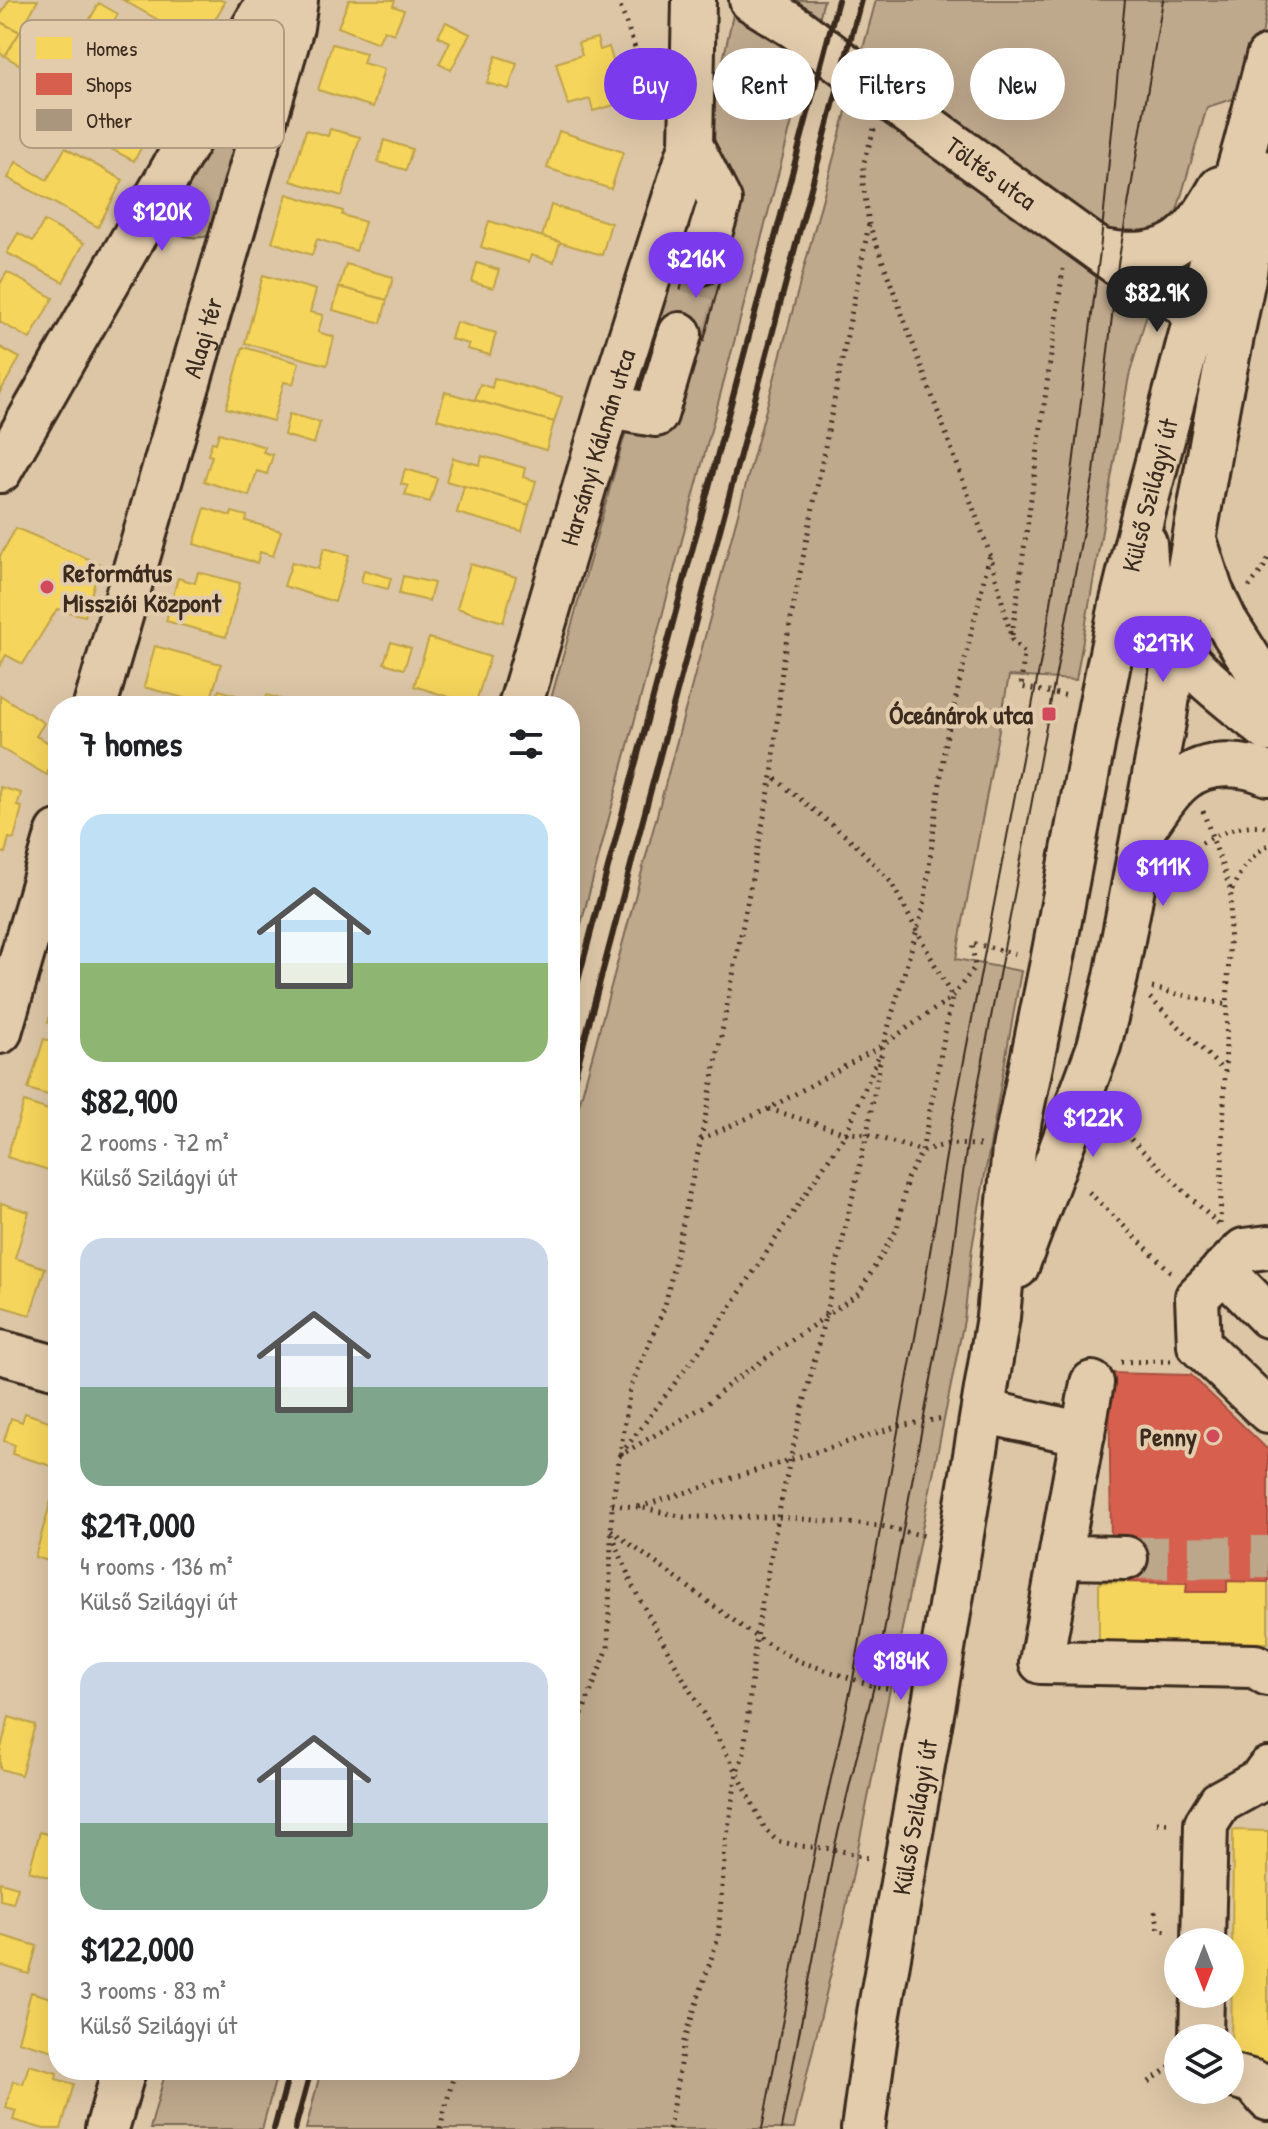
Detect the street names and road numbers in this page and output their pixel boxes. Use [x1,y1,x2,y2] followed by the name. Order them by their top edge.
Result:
[939,128,1044,217] street label: Töltés utca
[174,293,230,382] street label: Alagi tér
[551,345,643,549] street label: Harsányi Kálmán utca
[1112,413,1186,575] street label: Külső Szilágyi út
[883,1736,945,1898] street label: Külső Szilágyi út

